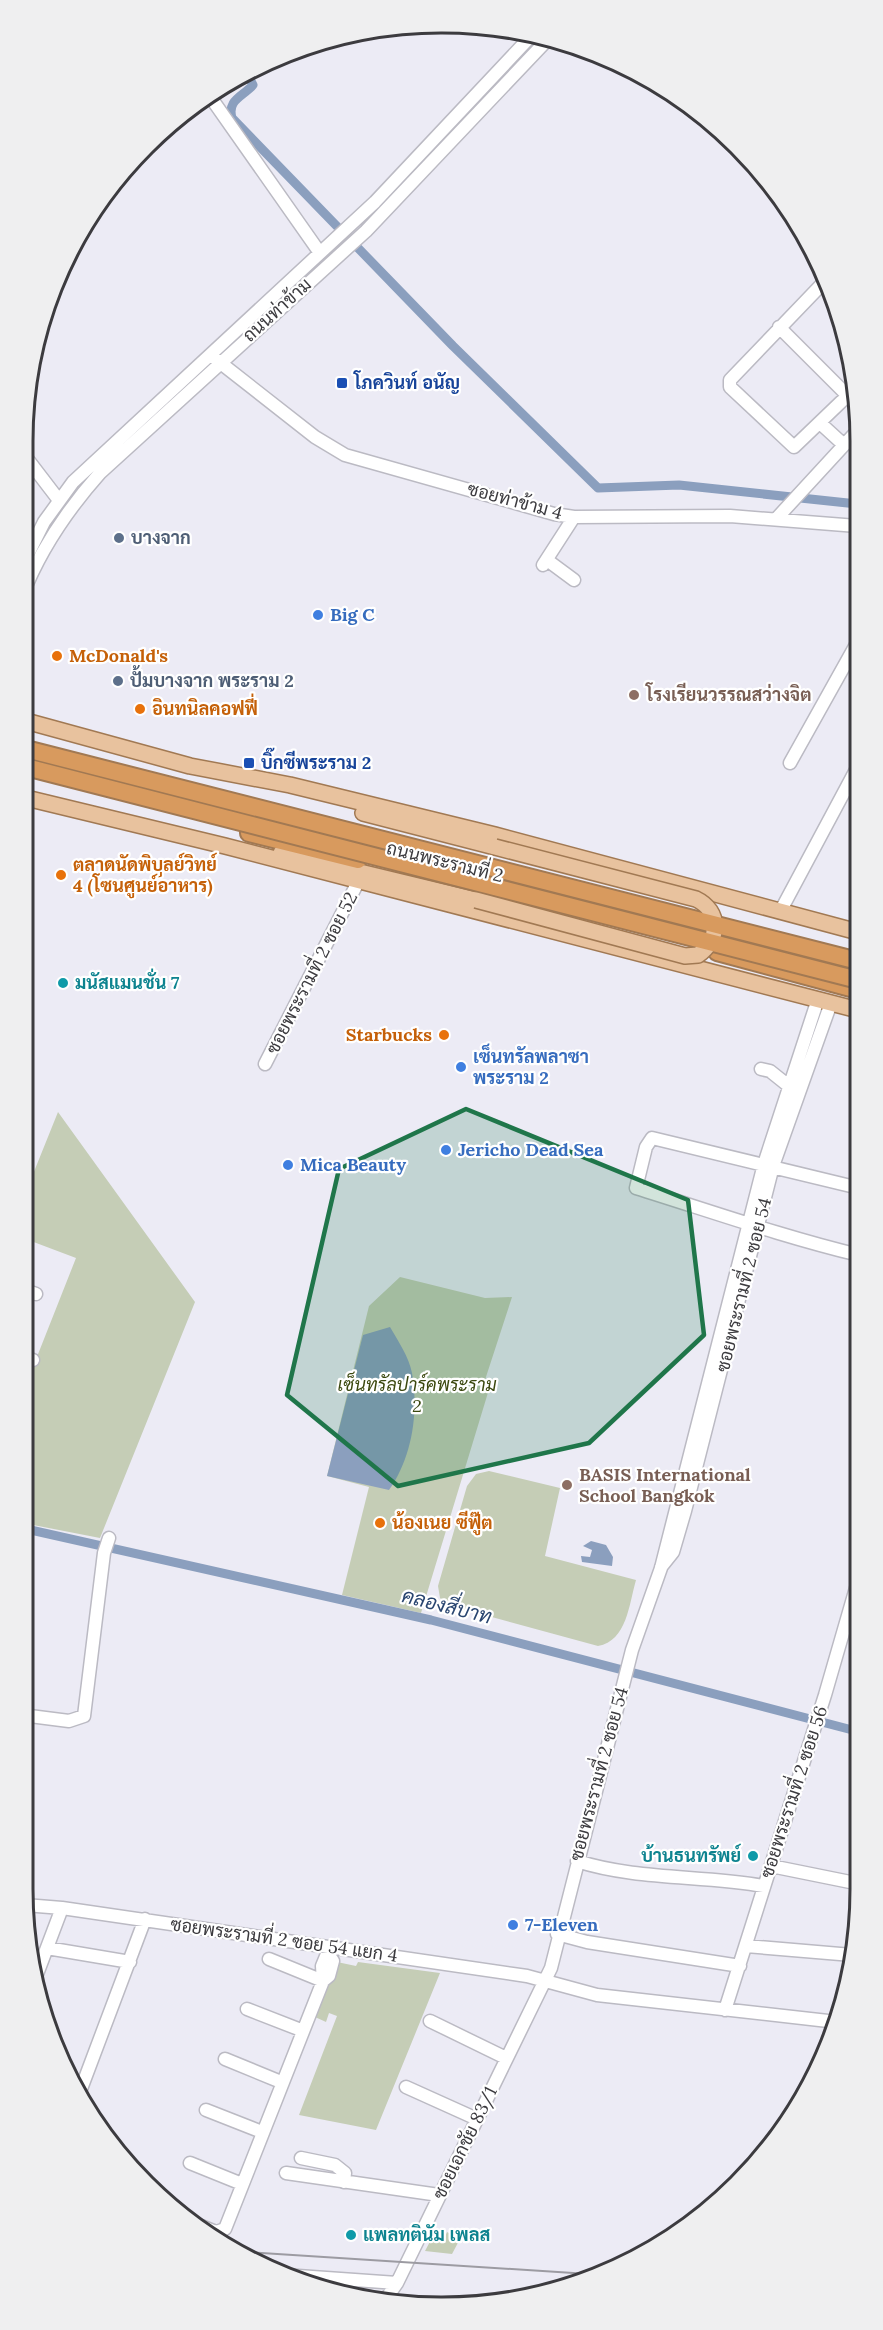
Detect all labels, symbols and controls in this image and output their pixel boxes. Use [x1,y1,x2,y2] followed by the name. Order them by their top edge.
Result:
[238,273,316,346] street label: ถนนท่าข้าม
[353,370,460,394] place label: โภควินท์ อนัญ
[335,376,349,390] marker: โภควินท์ อนัญ
[465,477,565,524] street label: ซอยท่าข้าม 4
[131,526,191,549] place label: บางจาก
[112,531,126,545] marker: บางจาก
[330,603,375,626] place label: Big C
[311,608,325,622] marker: Big C
[69,644,168,667] place label: McDonald's
[50,649,64,663] marker: McDonald's
[130,665,294,692] place label: ปั้มบางจาก พระราม 2
[111,674,125,688] marker: ปั้มบางจาก พระราม 2
[645,682,811,706] place label: โรงเรียนวรรณสว่างจิต
[627,688,641,702] marker: โรงเรียนวรรณสว่างจิต
[152,693,258,720] place label: อินทนิลคอฟฟี่
[133,702,147,716] marker: อินทนิลคอฟฟี่
[261,747,371,774] place label: บิ๊กซีพระราม 2
[242,756,256,770] marker: บิ๊กซีพระราม 2
[384,832,507,887] street label: ถนนพระรามที่ 2
[73,852,218,899] place label: ตลาดนัดพิบูลย์วิทย์ 4 (โซนศูนย์อาหาร)
[54,868,68,882] marker: ตลาดนัดพิบูลย์วิทย์ 4 (โซนศูนย์อาหาร)
[257,886,362,1058] street label: ซอยพระรามที่ 2 ซอย 52
[75,968,180,994] place label: มนัสแมนชั่น 7
[56,976,70,990] marker: มนัสแมนชั่น 7
[346,1023,432,1046] place label: Starbucks
[437,1028,451,1042] marker: Starbucks
[473,1043,589,1089] place label: เซ็นทรัลพลาซา พระราม 2
[454,1060,468,1074] marker: เซ็นทรัลพลาซา พระราม 2
[458,1138,604,1161] place label: Jericho Dead Sea
[439,1143,453,1157] marker: Jericho Dead Sea
[300,1153,406,1176] place label: Mica Beauty
[281,1158,295,1172] marker: Mica Beauty
[707,1194,776,1374] street label: ซอยพระรามที่ 2 ซอย 54
[338,1371,496,1417] park label: เซ็นทรัลปาร์คพระราม 2
[579,1463,751,1507] place label: BASIS International School Bangkok
[560,1478,574,1492] marker: BASIS International School Bangkok
[392,1510,493,1536] place label: น้องเนย ซีฟู๊ต
[373,1516,387,1530] marker: น้องเนย ซีฟู๊ต
[400,1578,496,1629] water label: คลองสี่บาท
[560,1683,633,1863] street label: ซอยพระรามที่ 2 ซอย 54
[751,1702,832,1881] street label: ซอยพระรามที่ 2 ซอย 56
[641,1843,742,1867] place label: บ้านธนทรัพย์
[746,1849,760,1863] marker: บ้านธนทรัพย์
[169,1908,400,1967] street label: ซอยพระรามที่ 2 ซอย 54 แยก 4
[525,1913,599,1936] place label: 7-Eleven
[506,1918,520,1932] marker: 7-Eleven
[427,2083,502,2203] street label: ซอยเอกชัย 83/1
[363,2223,490,2246] place label: แพลทตินัม เพลส
[344,2228,358,2242] marker: แพลทตินัม เพลส

